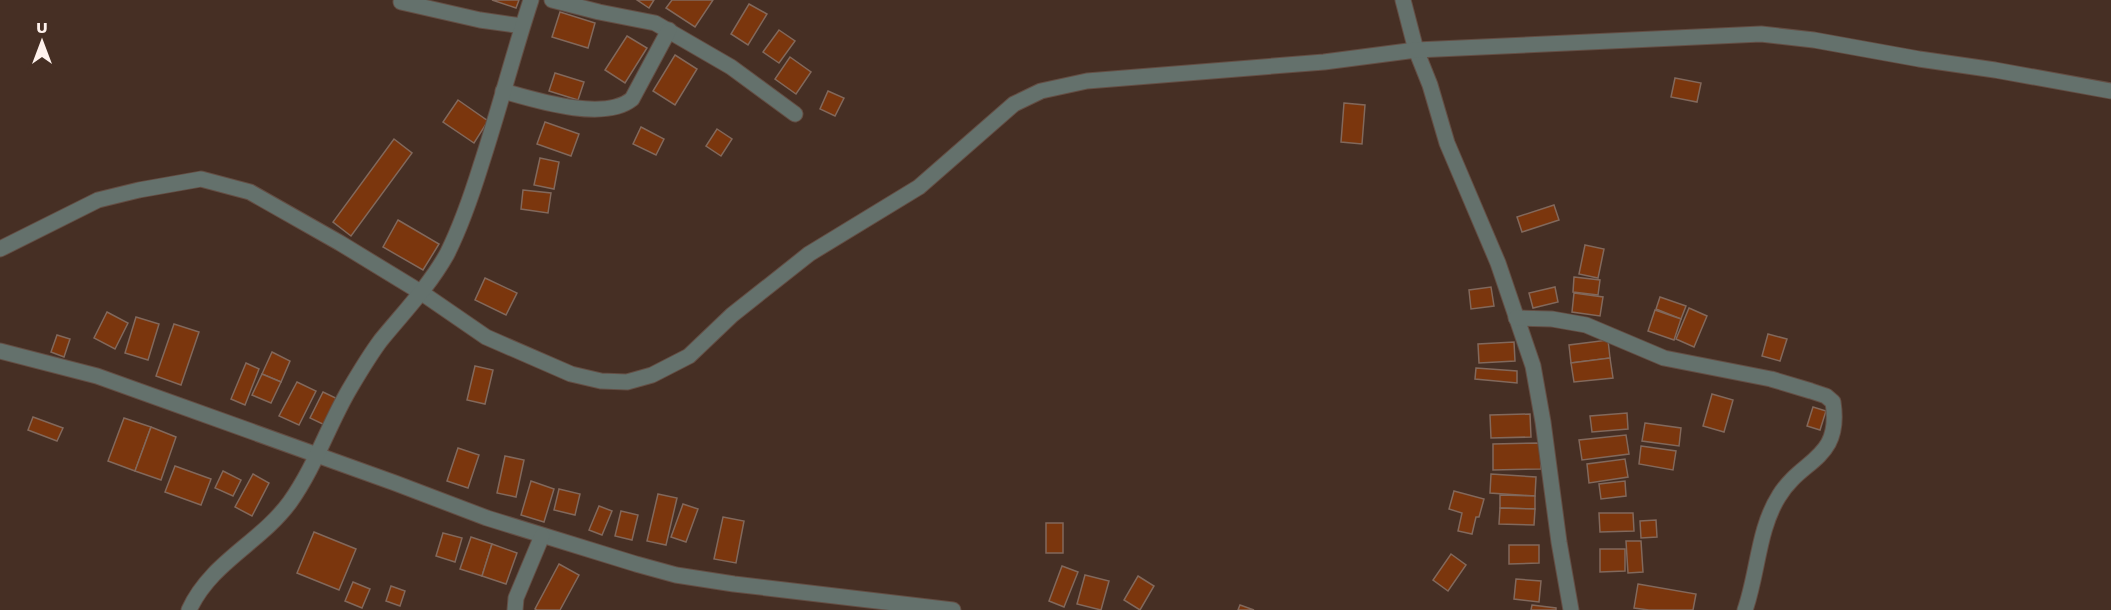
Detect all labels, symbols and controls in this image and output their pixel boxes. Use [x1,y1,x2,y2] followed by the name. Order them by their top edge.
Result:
[12,12,72,72] north arrow
[36,18,48,37] text: U

